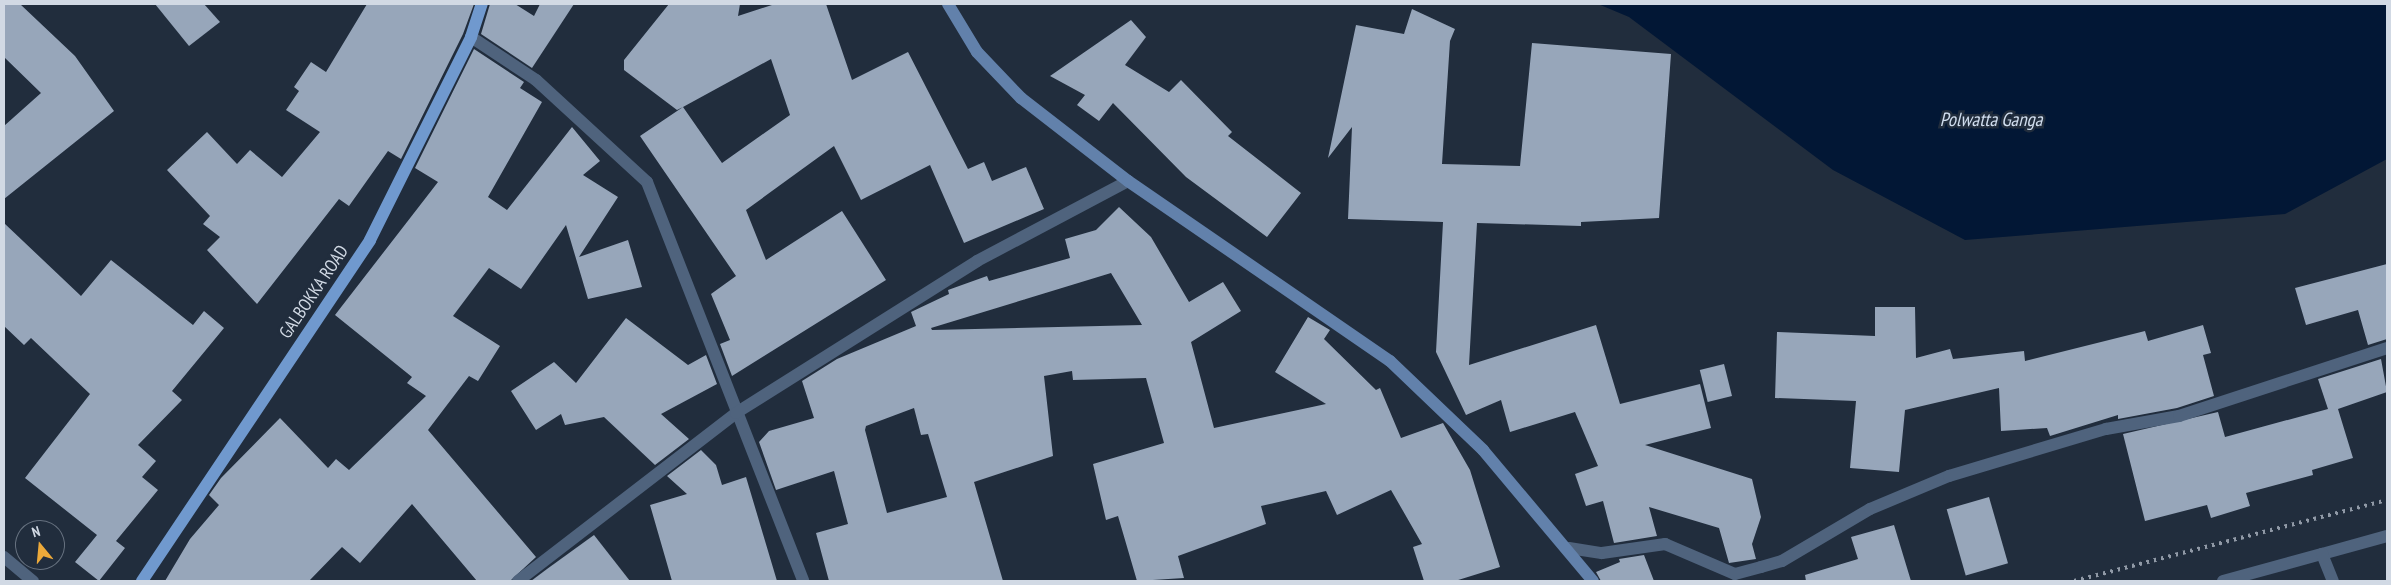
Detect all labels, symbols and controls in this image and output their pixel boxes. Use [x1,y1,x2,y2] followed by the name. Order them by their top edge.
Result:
[1940,109,2042,131] water label: Polwatta Ganga
[275,241,353,343] street label: GALBOKKA ROAD
[15,520,65,570] north arrow
[30,522,42,541] text: N

